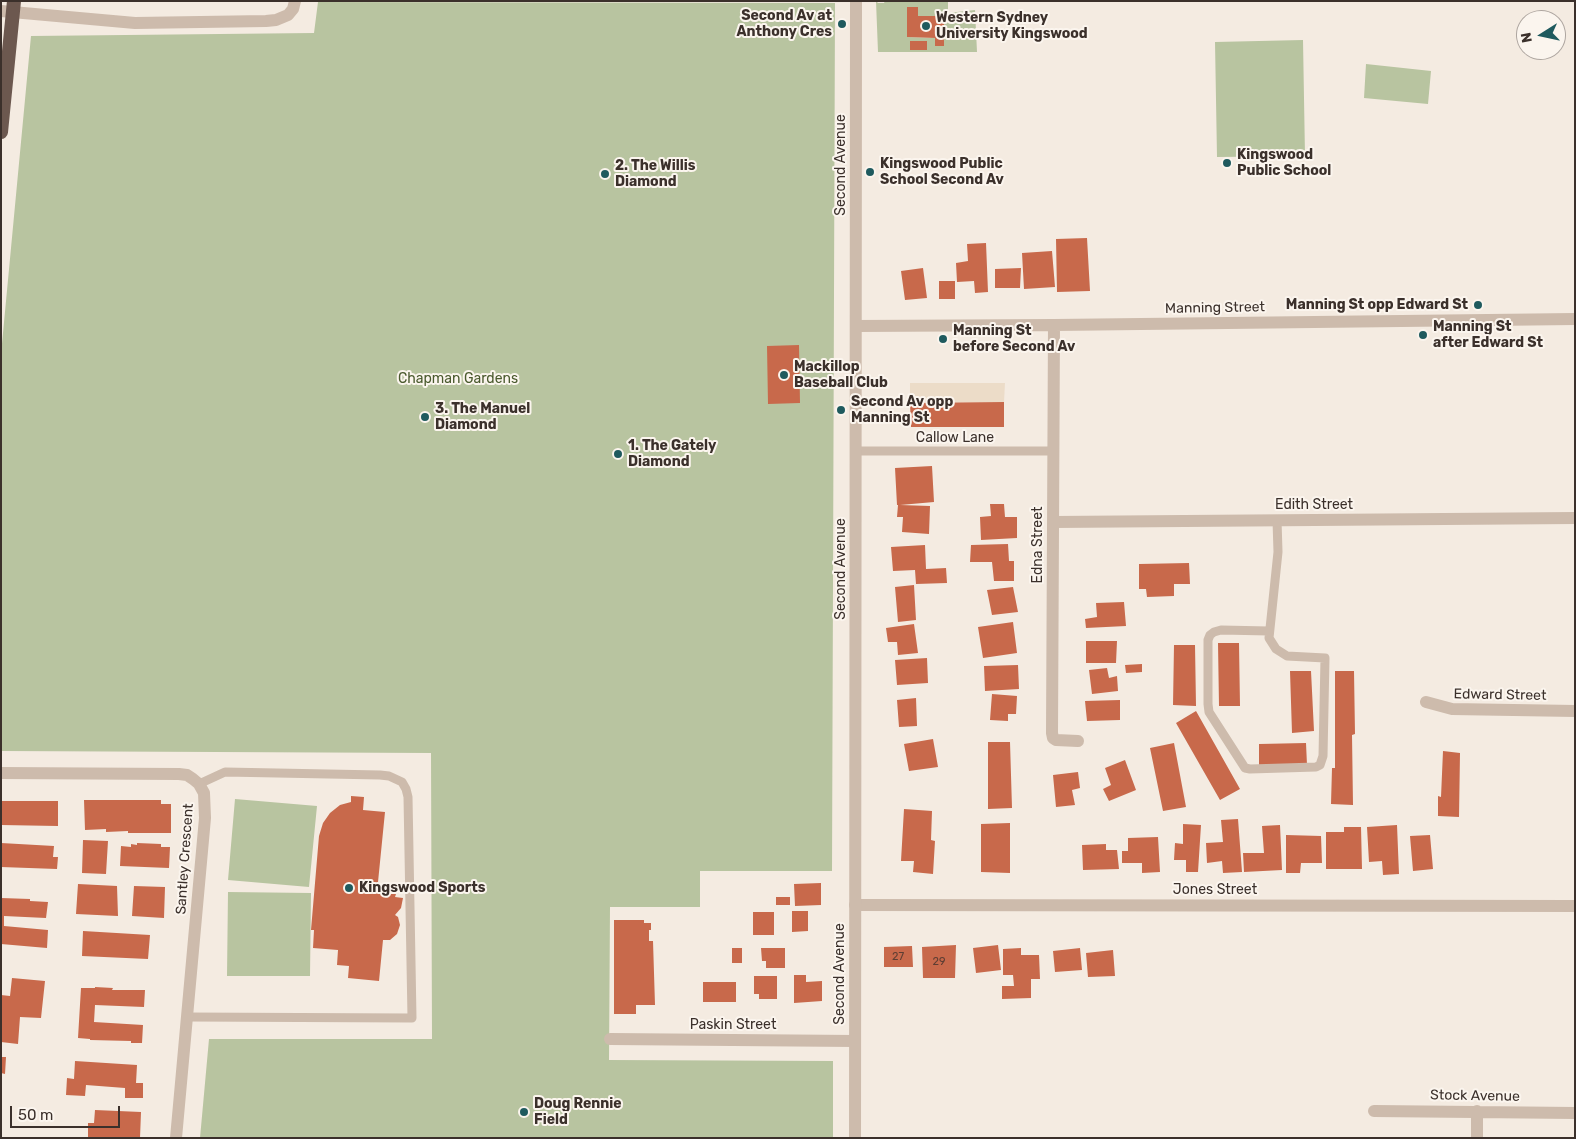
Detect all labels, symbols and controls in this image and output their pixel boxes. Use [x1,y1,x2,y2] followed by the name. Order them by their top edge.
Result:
[737,8,832,40] place label: Second Av at Anthony Cres
[936,10,1088,42] place label: Western Sydney University Kingswood
[1516,10,1566,60] north arrow
[836,18,848,30] marker: Second Av at Anthony Cres
[920,20,932,32] marker: Western Sydney University Kingswood
[1517,31,1536,44] text: N
[833,114,849,216] street label: Second Avenue
[1237,147,1331,180] place label: Kingswood Public School
[880,156,1004,188] place label: Kingswood Public School Second Av
[1221,157,1233,169] marker: Kingswood Public School
[615,158,695,190] place label: 2. The Willis Diamond
[864,166,876,178] marker: Kingswood Public School Second Av
[599,168,611,180] marker: 2. The Willis Diamond
[1286,297,1468,313] place label: Manning St opp Edward St
[1165,299,1265,317] street label: Manning Street
[1472,299,1484,311] marker: Manning St opp Edward St
[1433,319,1543,352] place label: Manning St after Edward St
[953,323,1075,356] place label: Manning St before Second Av
[1417,329,1429,341] marker: Manning St after Edward St
[937,333,949,345] marker: Manning St before Second Av
[794,359,888,392] place label: Mackillop Baseball Club
[778,369,790,381] marker: Mackillop Baseball Club
[398,371,518,387] park label: Chapman Gardens
[851,394,953,427] place label: Second Av opp Manning St
[435,401,530,434] place label: 3. The Manuel Diamond
[835,404,847,416] marker: Second Av opp Manning St
[419,411,431,423] marker: 3. The Manuel Diamond
[916,430,994,446] street label: Callow Lane
[628,438,716,471] place label: 1. The Gately Diamond
[612,448,624,460] marker: 1. The Gately Diamond
[1275,497,1353,513] street label: Edith Street
[1030,507,1046,583] street label: Edna Street
[833,518,849,620] street label: Second Avenue
[1453,686,1547,704] street label: Edward Street
[173,803,197,915] street label: Santley Crescent
[359,880,485,896] place label: Kingswood Sports
[343,882,355,894] marker: Kingswood Sports
[1173,882,1257,898] street label: Jones Street
[832,923,848,1025] street label: Second Avenue
[892,950,904,964] house number: 27
[933,955,945,969] house number: 29
[690,1017,776,1033] street label: Paskin Street
[1430,1087,1520,1105] street label: Stock Avenue
[12,1096,122,1128] scale bar
[534,1096,622,1128] place label: Doug Rennie Field
[18,1106,53,1124] text: 50 m
[518,1106,530,1118] marker: Doug Rennie Field

